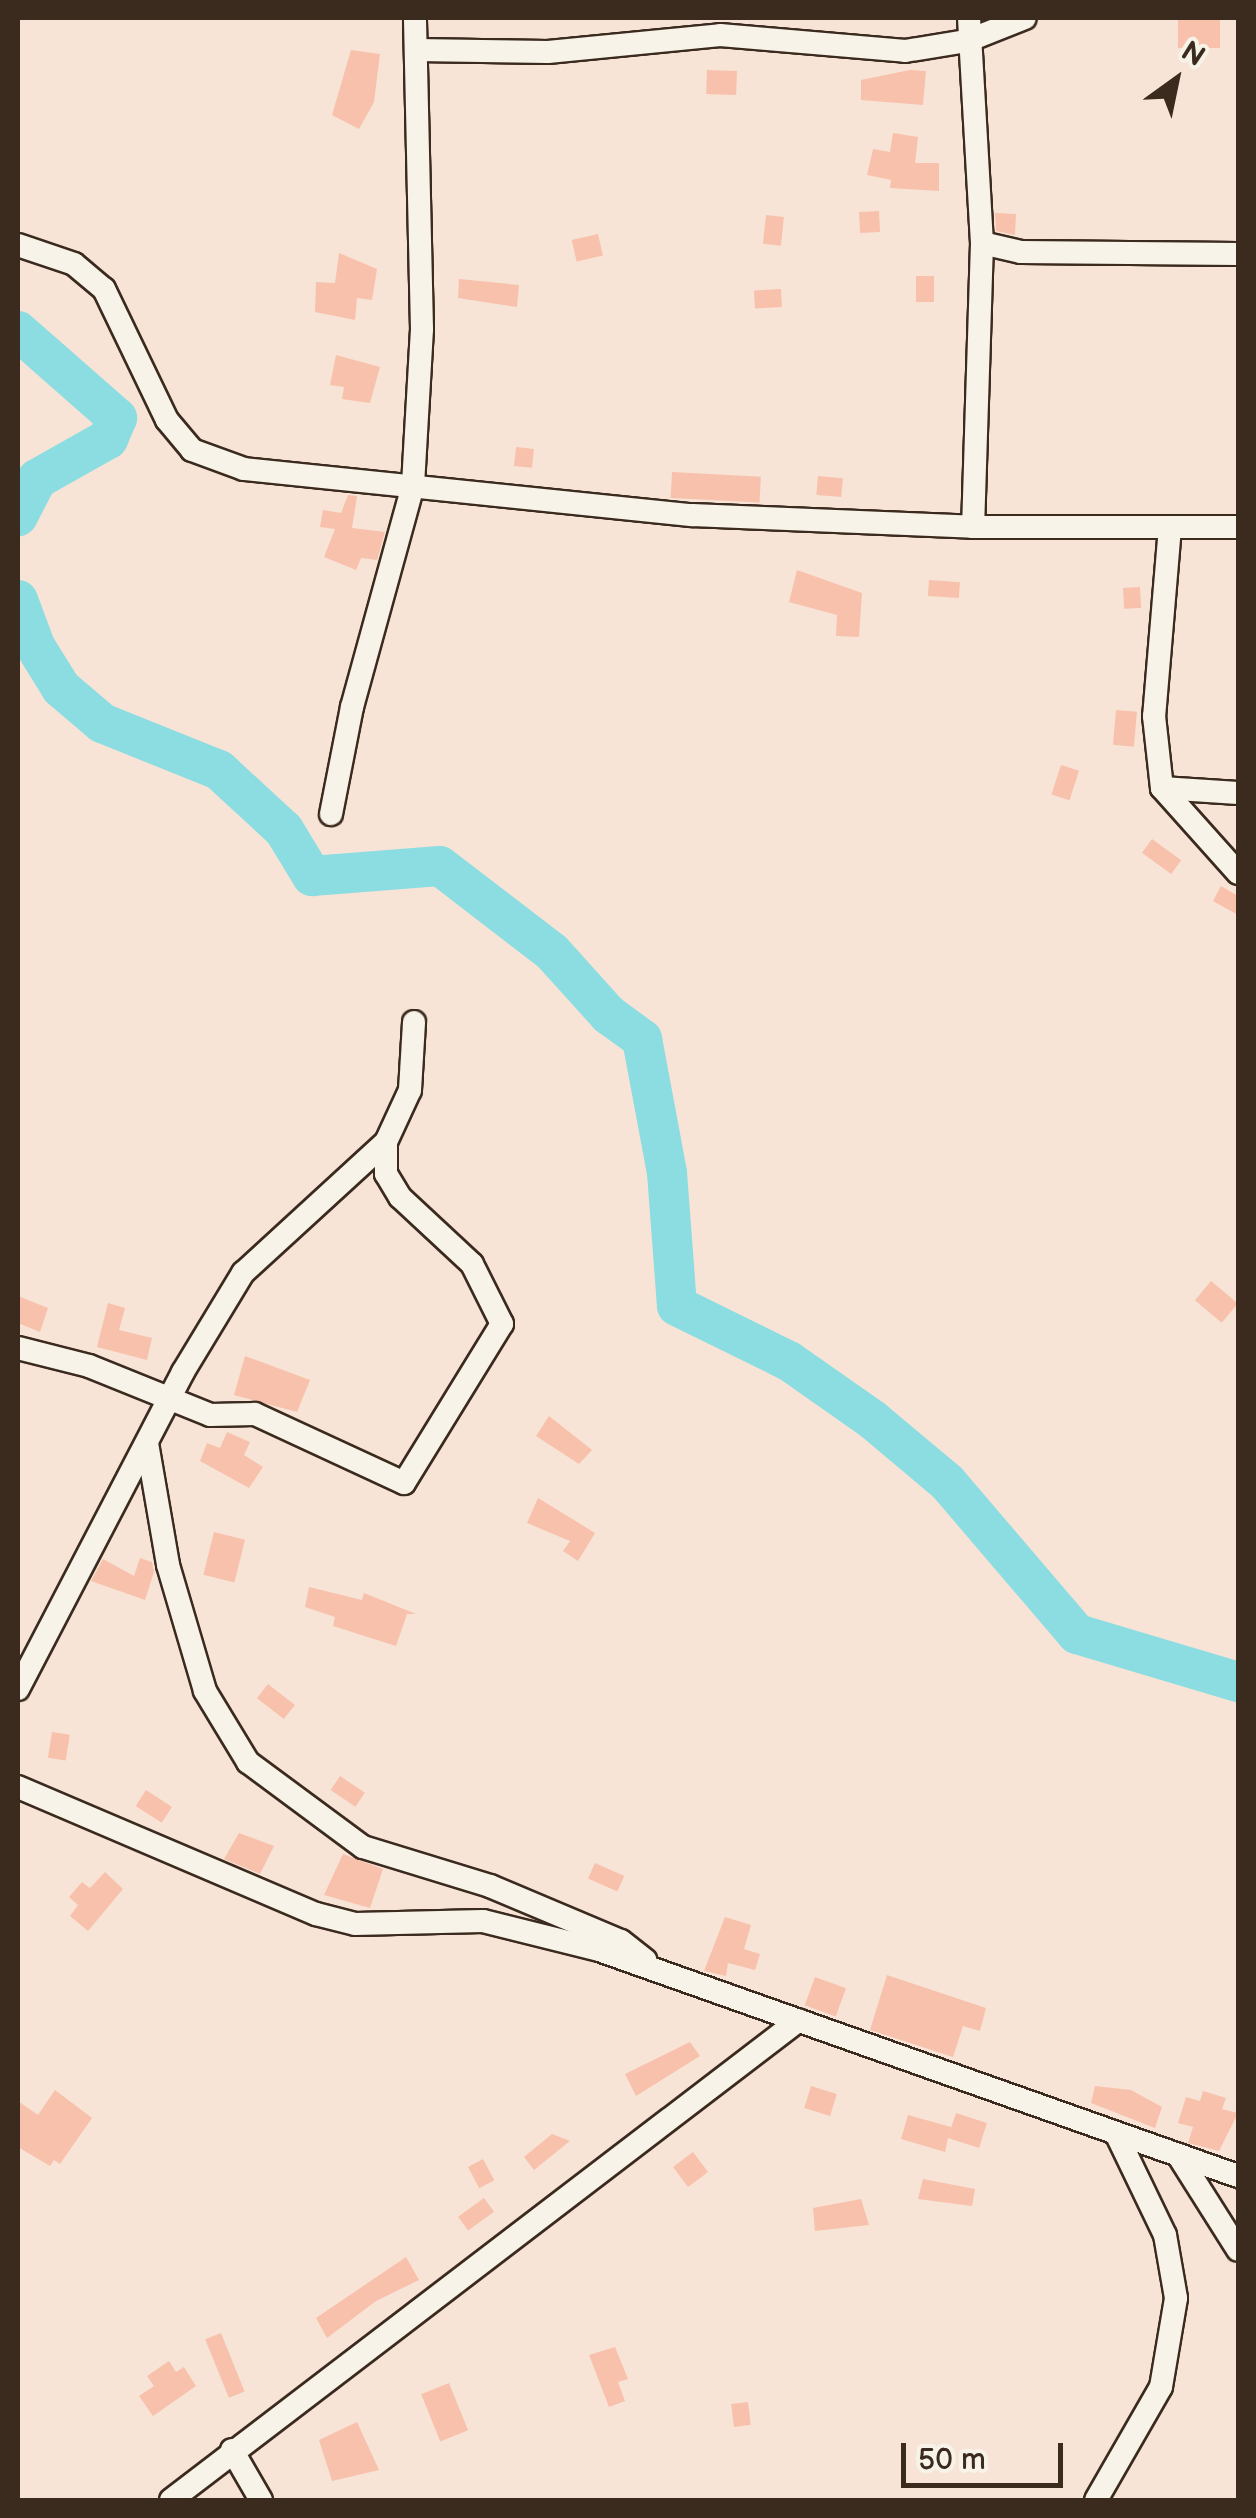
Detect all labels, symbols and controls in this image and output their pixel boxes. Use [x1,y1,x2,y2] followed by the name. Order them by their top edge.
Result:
[1126,30,1226,130] north arrow
[1175,35,1210,74] text: N
[906,2423,1068,2485] scale bar
[918,2442,986,2478] text: 50 m

